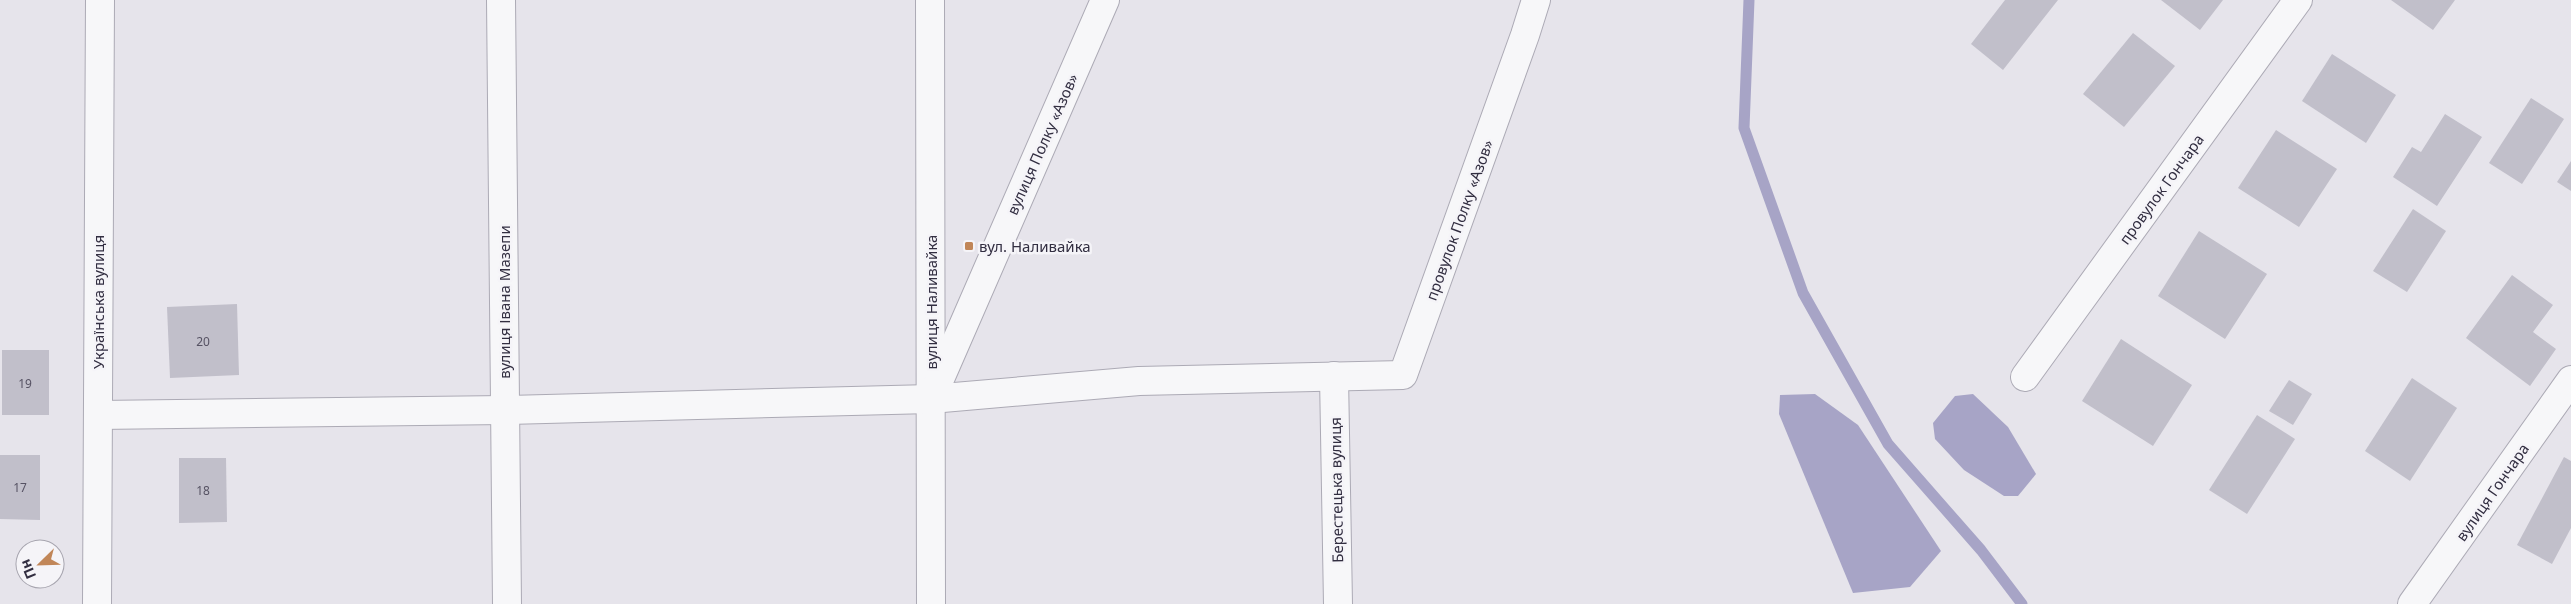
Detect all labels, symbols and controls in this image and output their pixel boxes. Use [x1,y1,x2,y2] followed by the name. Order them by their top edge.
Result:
[1002,70,1082,218] street label: вулиця Полку «Азов»
[2114,130,2208,248] street label: провулок Гончара
[1421,137,1498,303] street label: провулок Полку «Азов»
[494,225,514,379] street label: вулиця Івана Мазепи
[88,235,108,369] street label: Українська вулиця
[921,235,941,369] street label: вулиця Наливайка
[979,236,1091,256] place label: вул. Наливайка
[963,240,975,252] marker: вул. Наливайка
[196,333,210,350] house number: 20
[18,375,32,392] house number: 19
[1325,417,1347,563] street label: Берестецька вулиця
[2451,439,2533,545] street label: вулиця Гончара
[13,479,27,496] house number: 17
[196,482,210,499] house number: 18
[15,539,65,589] north arrow
[15,556,40,582] text: Пн

